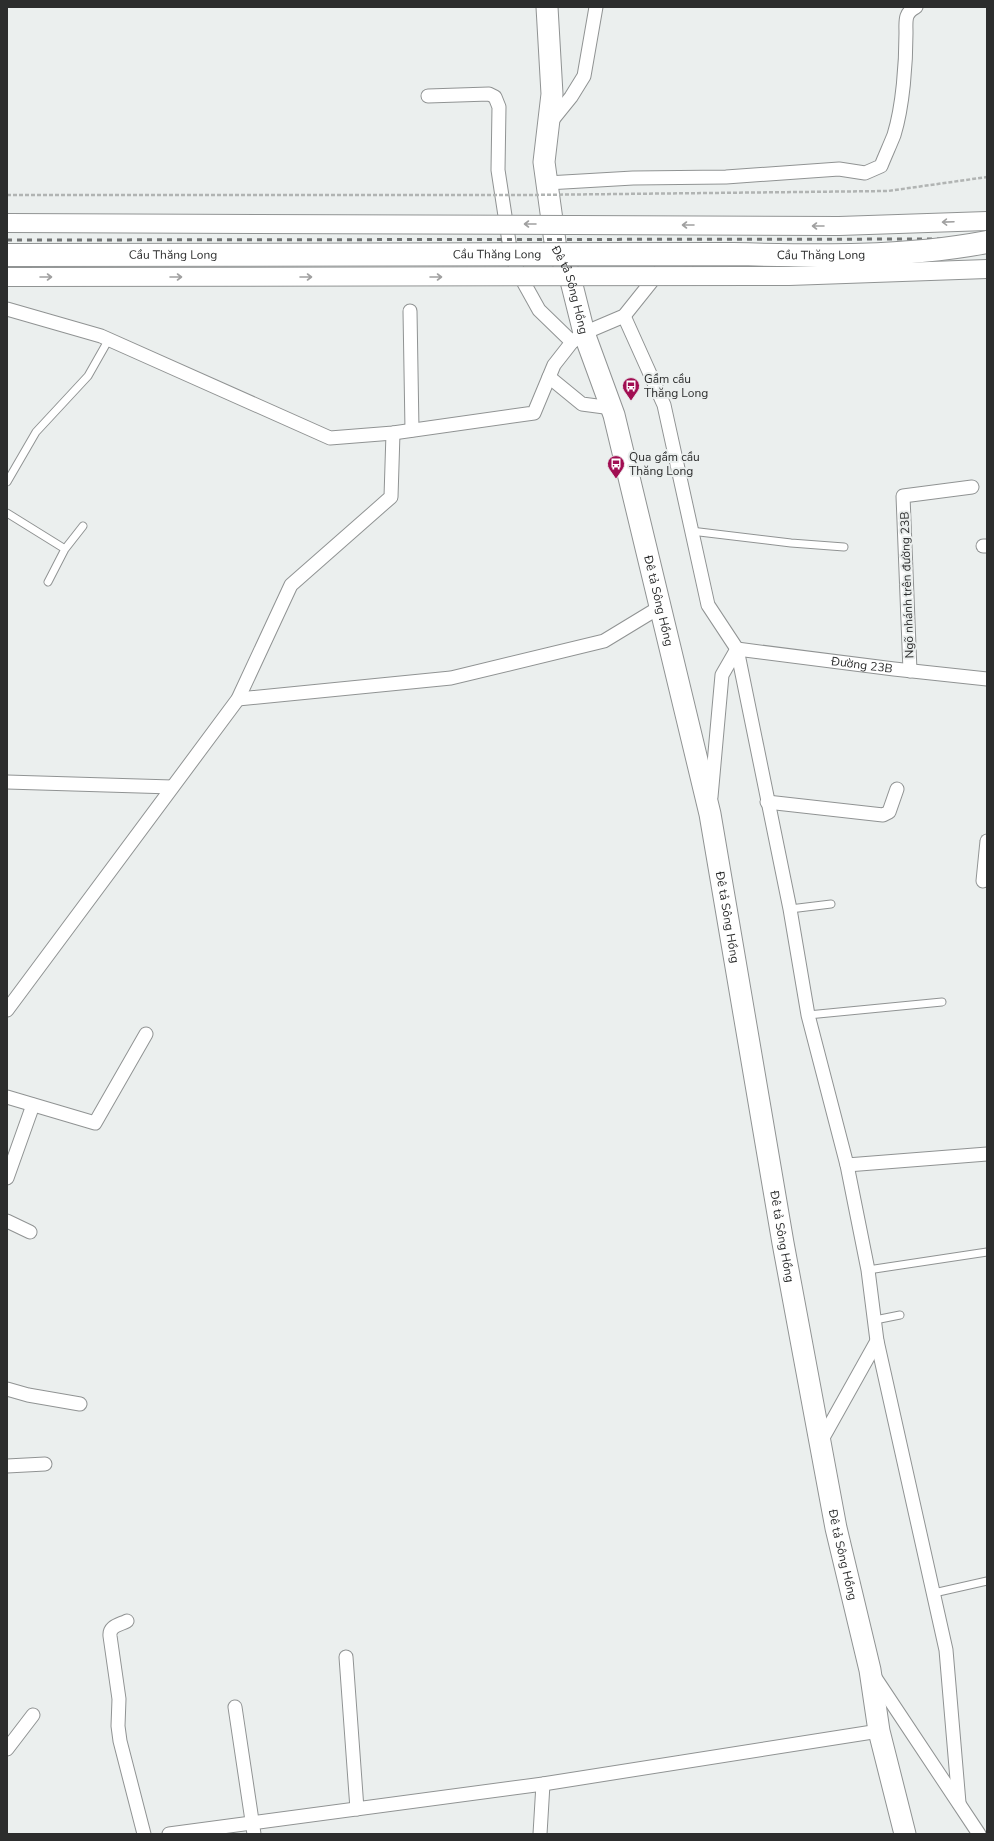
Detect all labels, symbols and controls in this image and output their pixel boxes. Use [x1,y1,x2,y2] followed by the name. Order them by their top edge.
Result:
[942,219,955,226] one-way arrow
[524,220,537,228] one-way arrow
[682,221,695,229] one-way arrow
[812,222,825,230] one-way arrow
[547,242,592,336] street label: Đê tả Sông Hồng
[453,246,541,262] street label: Cầu Thăng Long
[129,247,217,263] street label: Cầu Thăng Long
[777,247,865,263] street label: Cầu Thăng Long
[39,273,52,281] one-way arrow
[169,273,182,281] one-way arrow
[299,273,312,281] one-way arrow
[429,273,442,281] one-way arrow
[644,371,708,401] place label: Gầm cầu Thăng Long
[621,376,641,401] bus stop icon: Gầm cầu Thăng Long
[629,449,700,479] place label: Qua gầm cầu Thăng Long
[606,454,626,479] bus stop icon: Qua gầm cầu Thăng Long
[896,511,918,659] street label: Ngõ nhánh trên đường 23B
[640,553,677,648] street label: Đê tả Sông Hồng
[829,653,894,677] street label: Đường 23B
[712,869,743,964] street label: Đê tả Sông Hồng
[766,1189,798,1284] street label: Đê tả Sông Hồng
[825,1507,861,1602] street label: Đê tả Sông Hồng

